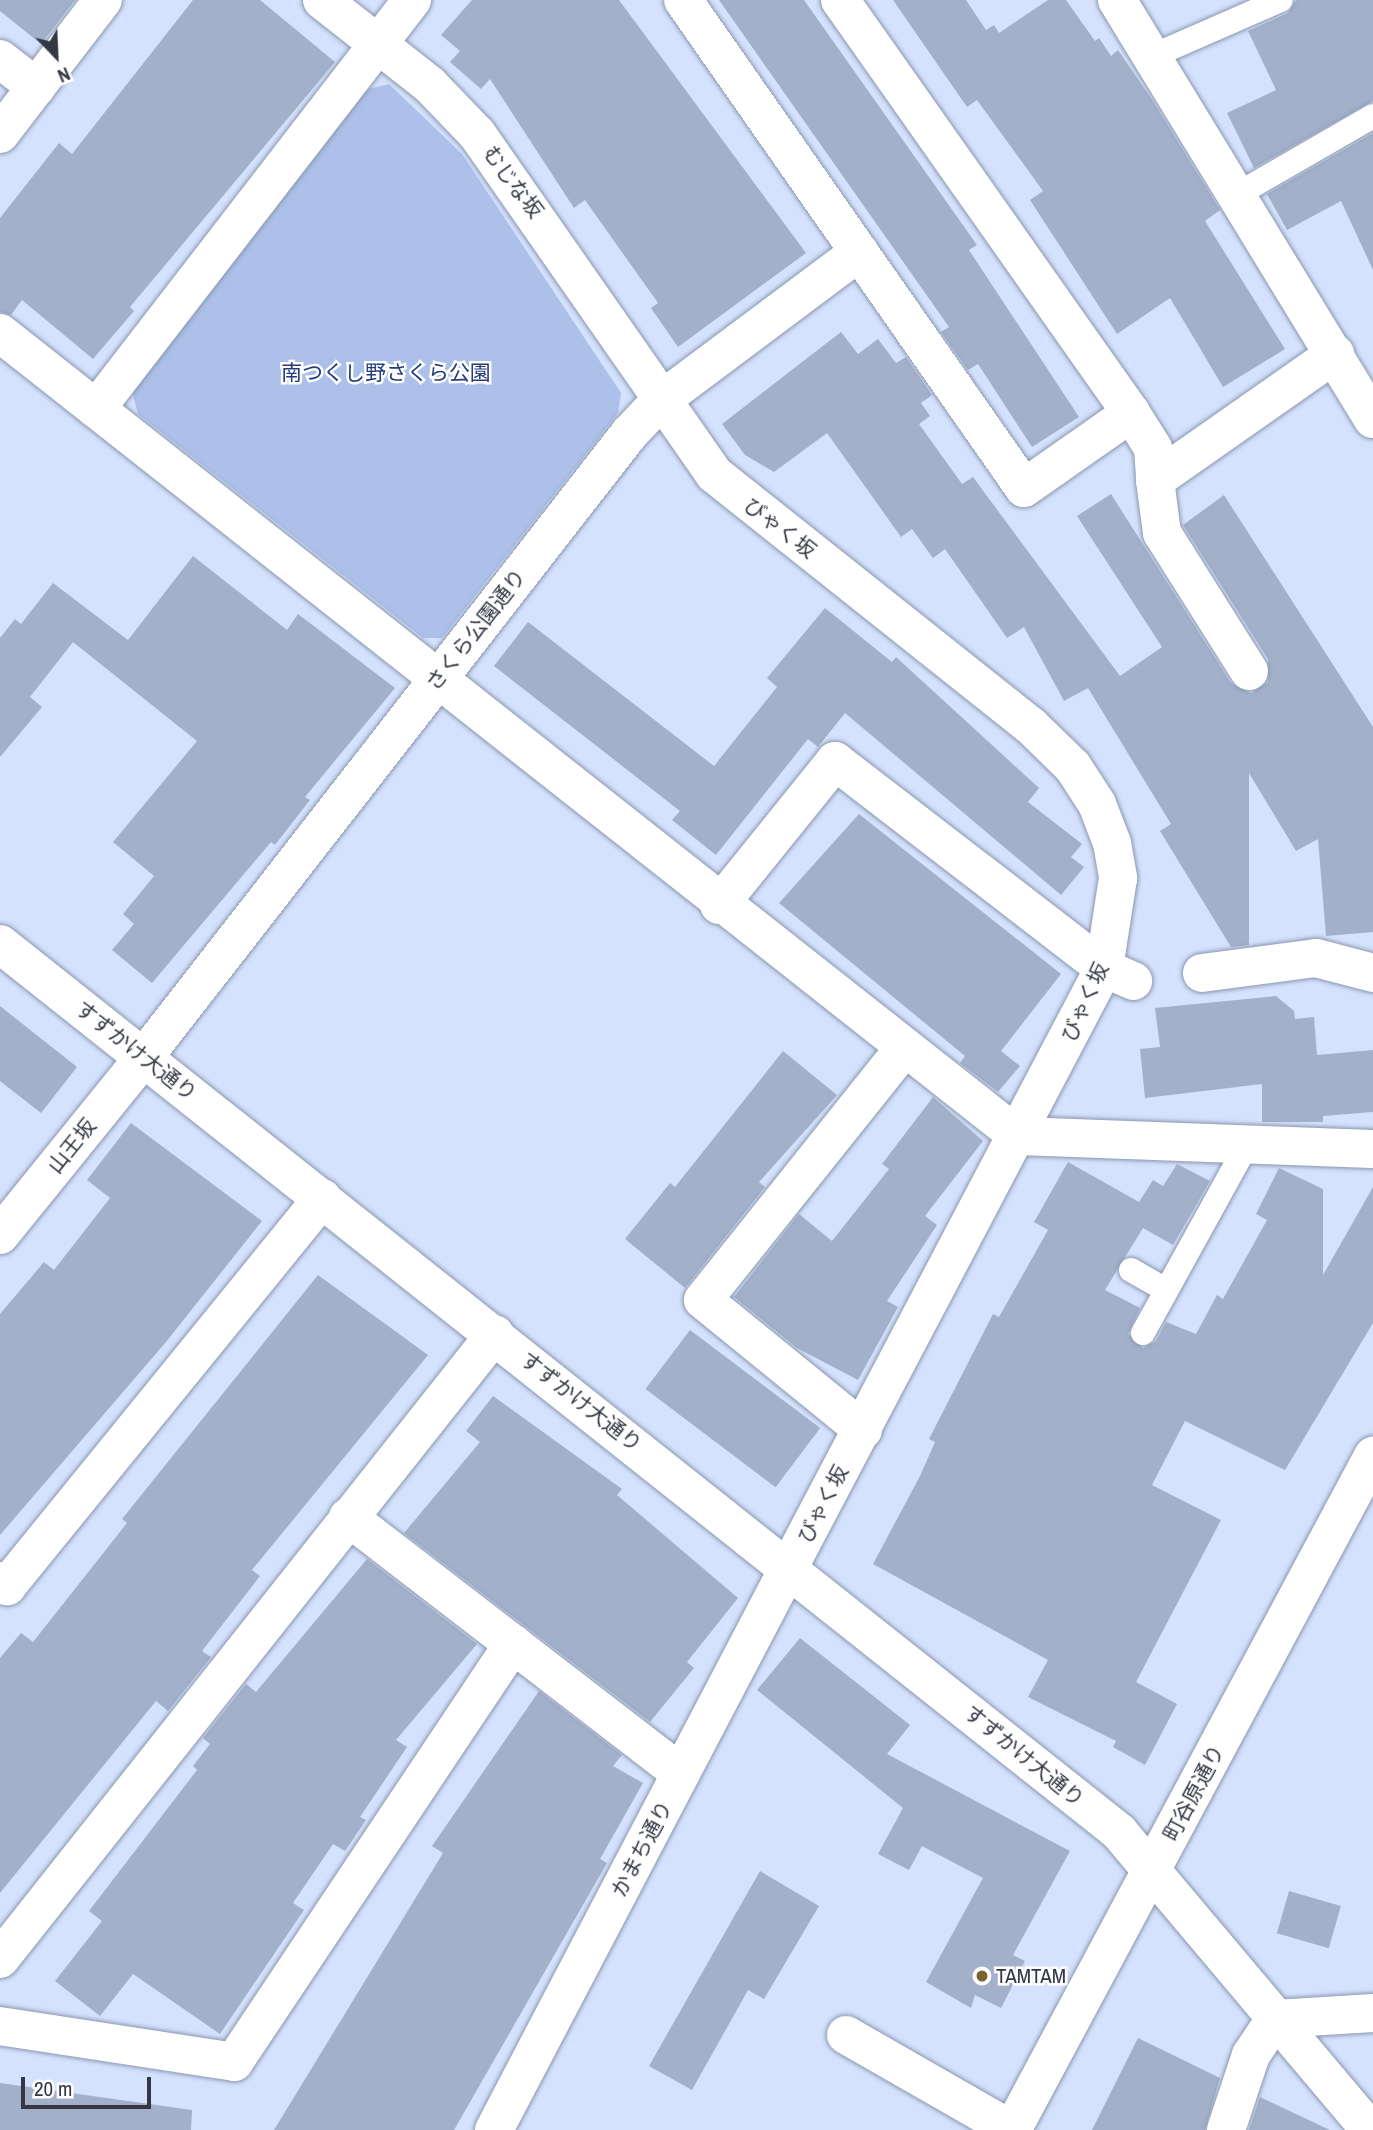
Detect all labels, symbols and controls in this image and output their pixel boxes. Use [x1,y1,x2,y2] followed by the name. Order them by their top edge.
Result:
[21,21,91,91] north arrow
[54,61,74,89] text: N
[478,141,548,223] street label: むじな坂
[281,360,491,386] park label: 南つくし野さくら公園
[739,492,821,564] street label: びゃく坂
[421,564,531,696] street label: さくら公園通り
[1056,959,1114,1045] street label: びゃく坂
[70,996,202,1106] street label: すずかけ大通り
[42,1114,102,1178] street label: 山王坂
[515,1347,647,1457] street label: すずかけ大通り
[792,1461,854,1547] street label: びゃく坂
[959,1700,1089,1812] street label: すずかけ大通り
[1158,1741,1230,1845] street label: 町谷原通り
[606,1797,678,1901] street label: かまち通り
[996,1963,1066,1989] place label: TAMTAM
[974,1968,990,1984] marker: TAMTAM
[24,2064,154,2108] scale bar
[34,2074,72,2103] text: 20 m

